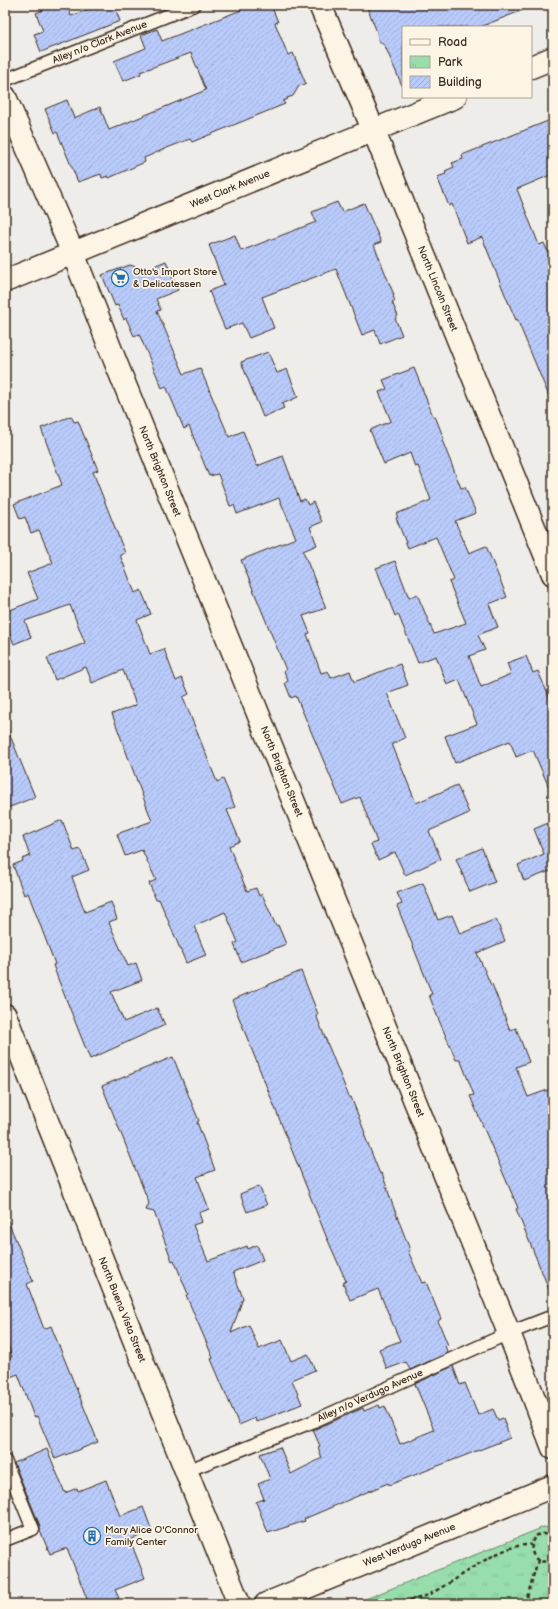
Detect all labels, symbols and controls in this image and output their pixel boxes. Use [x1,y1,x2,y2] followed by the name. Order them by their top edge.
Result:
[51,18,149,67] street label: Alley n/o Clark Avenue
[402,26,532,98] legend
[438,35,467,50] text: Road
[438,55,462,70] text: Park
[438,75,482,90] text: Building
[188,167,272,211] street label: West Clark Avenue
[415,244,460,333] street label: North Lincoln Street
[133,266,217,290] place label: Otto's Import Store & Delicatessen
[110,268,130,288] supermarket icon: Otto's Import Store & Delicatessen
[136,424,184,518] street label: North Brighton Street
[258,724,305,818] street label: North Brighton Street
[379,1025,427,1119] street label: North Brighton Street
[96,1255,148,1364] street label: North Buena Vista Street
[315,1367,425,1425] street label: Alley n/o Verdugo Avenue
[361,1521,457,1569] street label: West Verdugo Avenue
[105,1524,198,1548] place label: Mary Alice O'Connor Family Center
[82,1526,102,1546] building icon: Mary Alice O'Connor Family Center

